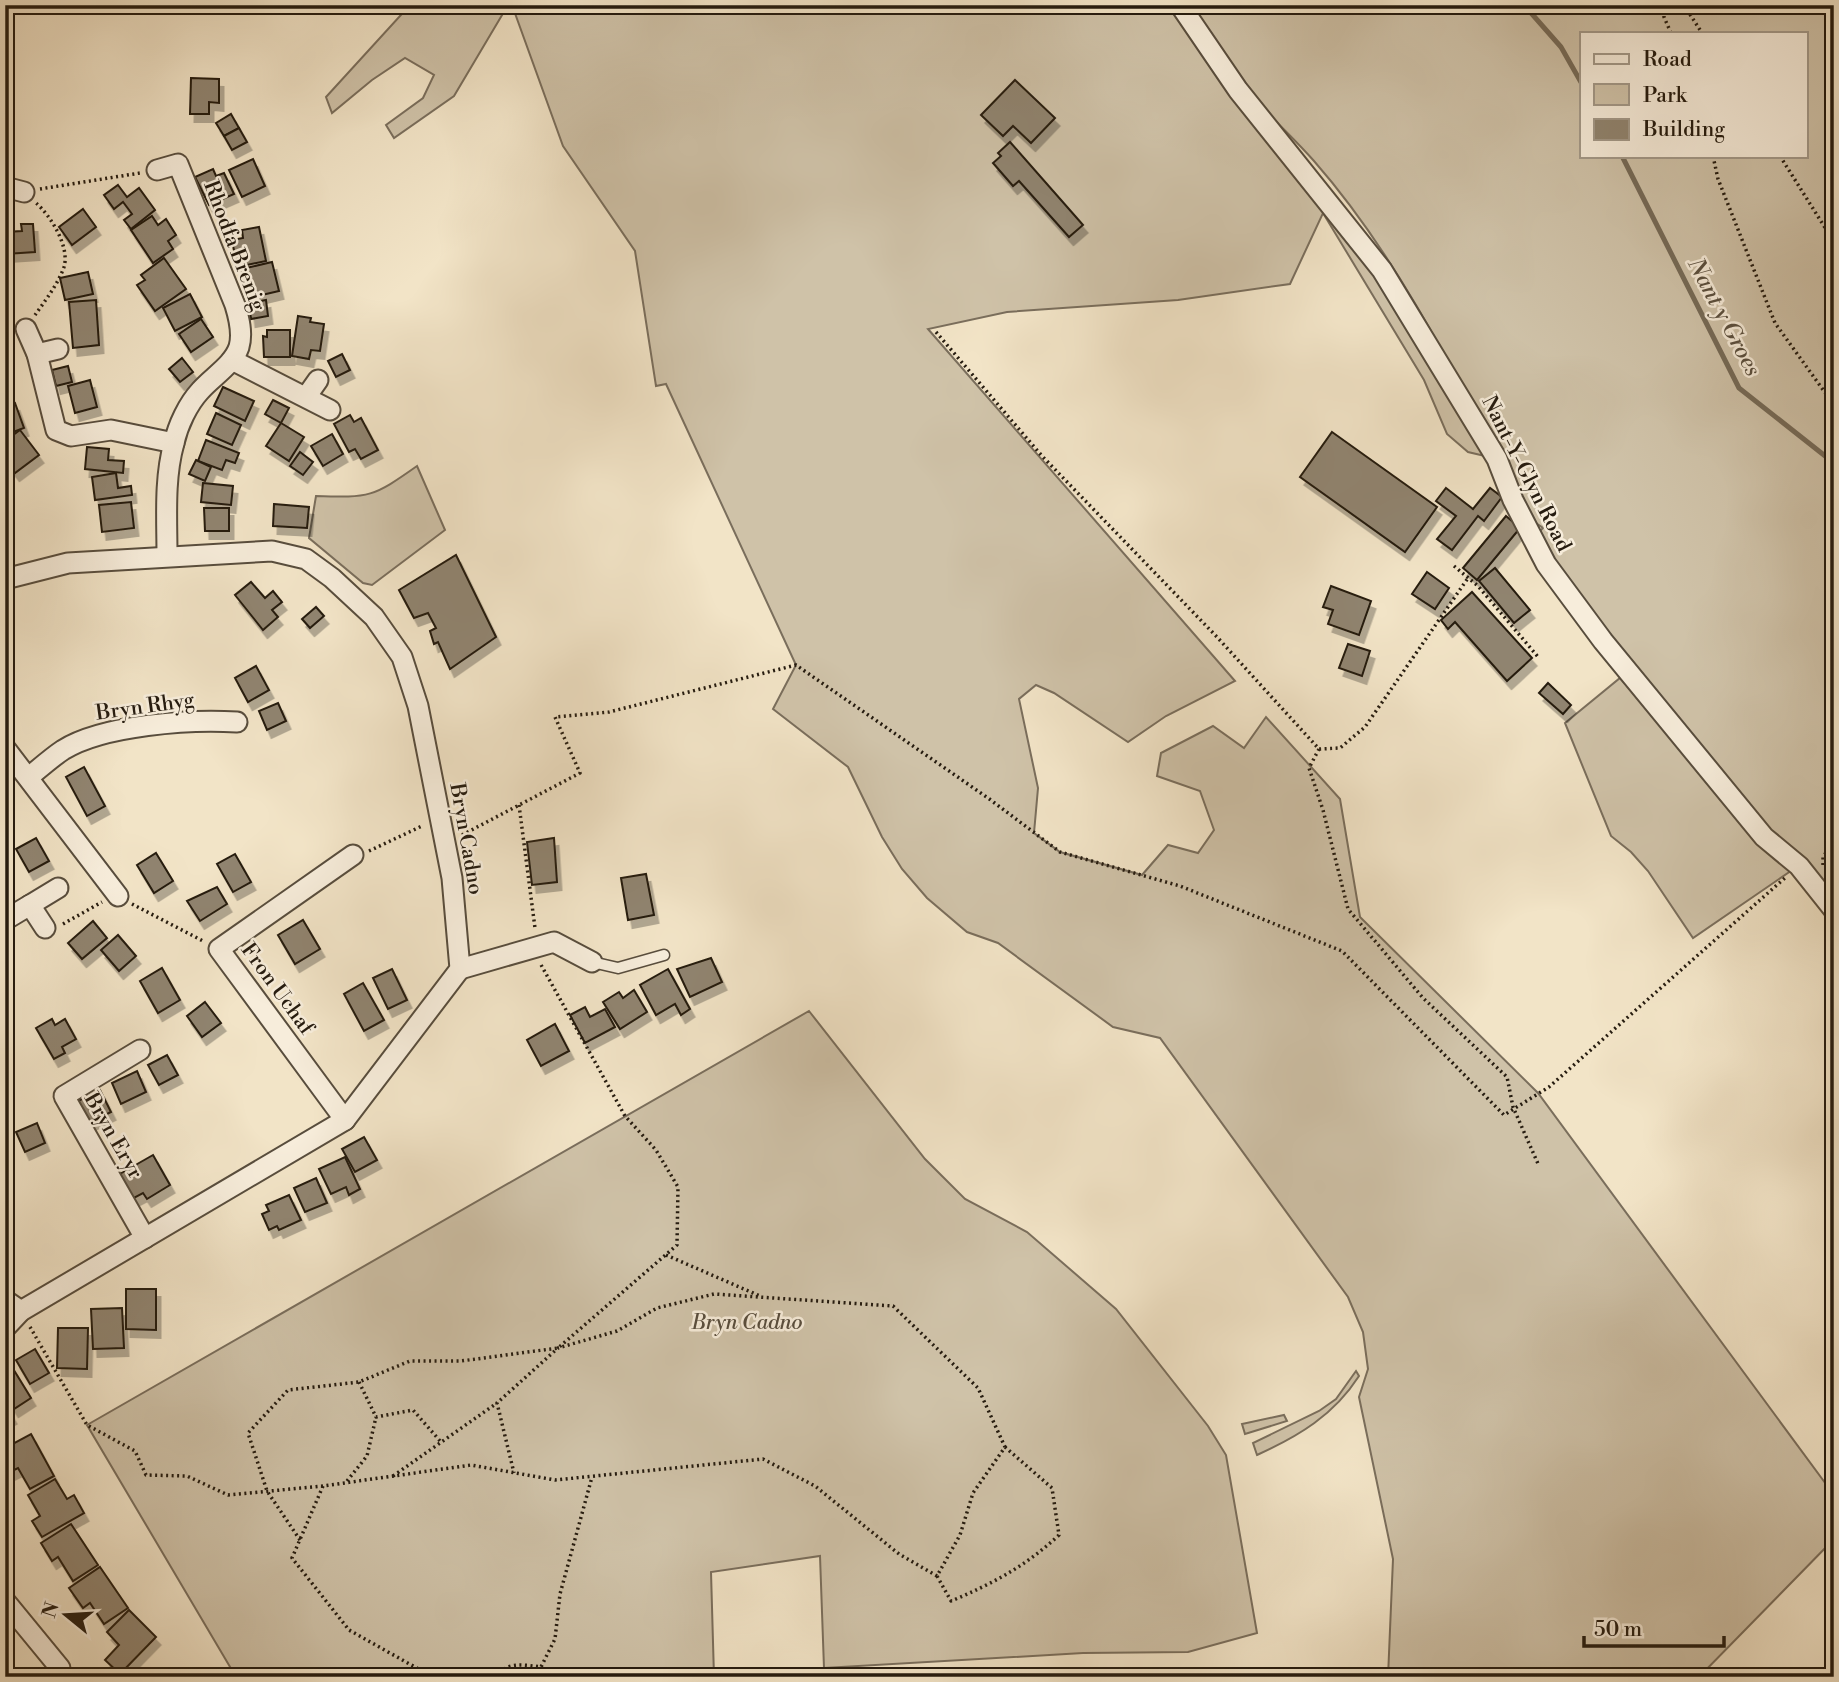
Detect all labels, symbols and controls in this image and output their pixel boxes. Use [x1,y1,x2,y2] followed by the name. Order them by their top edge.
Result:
[1580,32,1808,158] legend
[1643,47,1692,73] text: Road
[1643,83,1688,109] text: Park
[1642,117,1725,143] text: Building
[197,177,271,315] street label: Rhodfa Brenig
[1681,252,1767,381] water label: Nant y Groes
[1476,392,1577,556] street label: Nant-Y-Glyn Road
[93,687,196,727] street label: Bryn Rhyg
[443,780,489,897] street label: Bryn Cadno
[235,938,320,1041] street label: Fron Uchaf
[77,1087,148,1184] street label: Bryn Eryr
[690,1310,803,1336] park label: Bryn Cadno
[32,1580,102,1650] north arrow
[37,1599,65,1621] text: N
[1584,1605,1724,1649] scale bar
[1594,1617,1642,1643] text: 50 m

